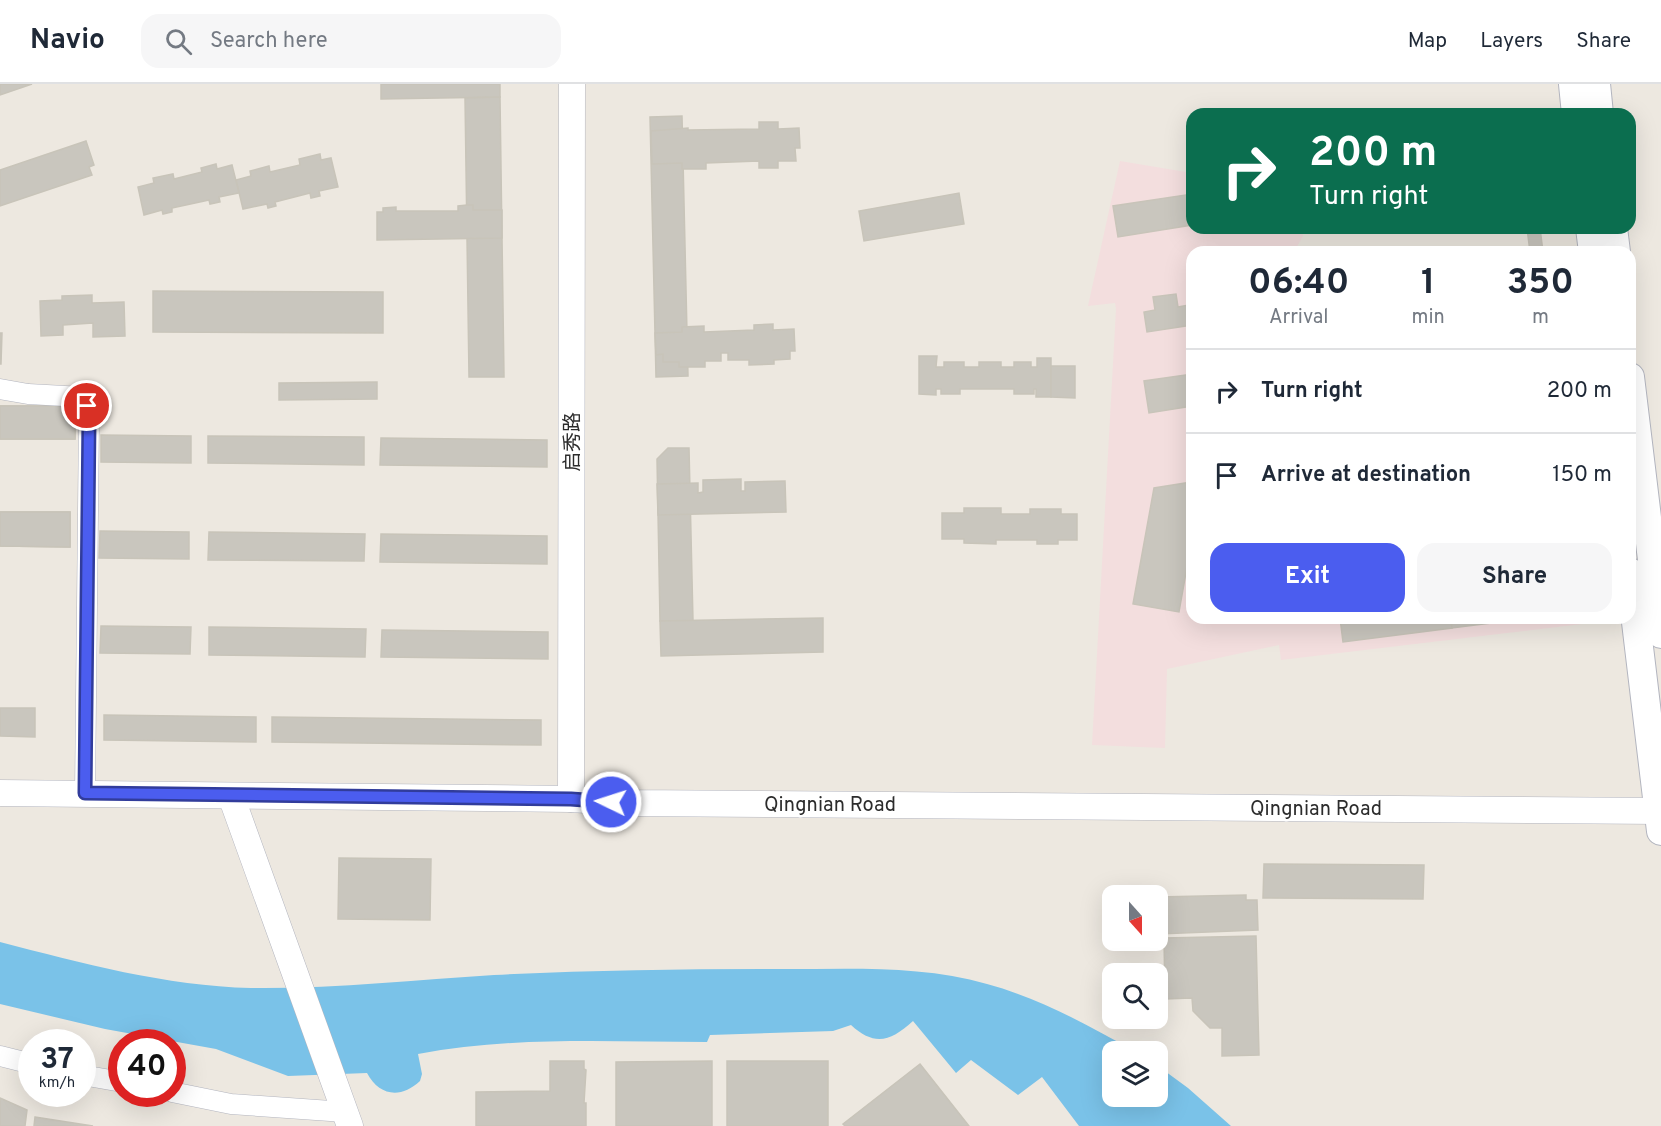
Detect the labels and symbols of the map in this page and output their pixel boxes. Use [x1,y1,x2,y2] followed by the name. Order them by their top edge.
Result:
[61,380,112,431] pin
[561,412,587,472] street label: 启秀路
[579,770,643,834] position arrow
[764,793,896,819] street label: Qingnian Road
[1250,797,1382,823] street label: Qingnian Road
[1102,885,1168,951] north arrow
[108,1029,186,1107] speed limit sign: 40

